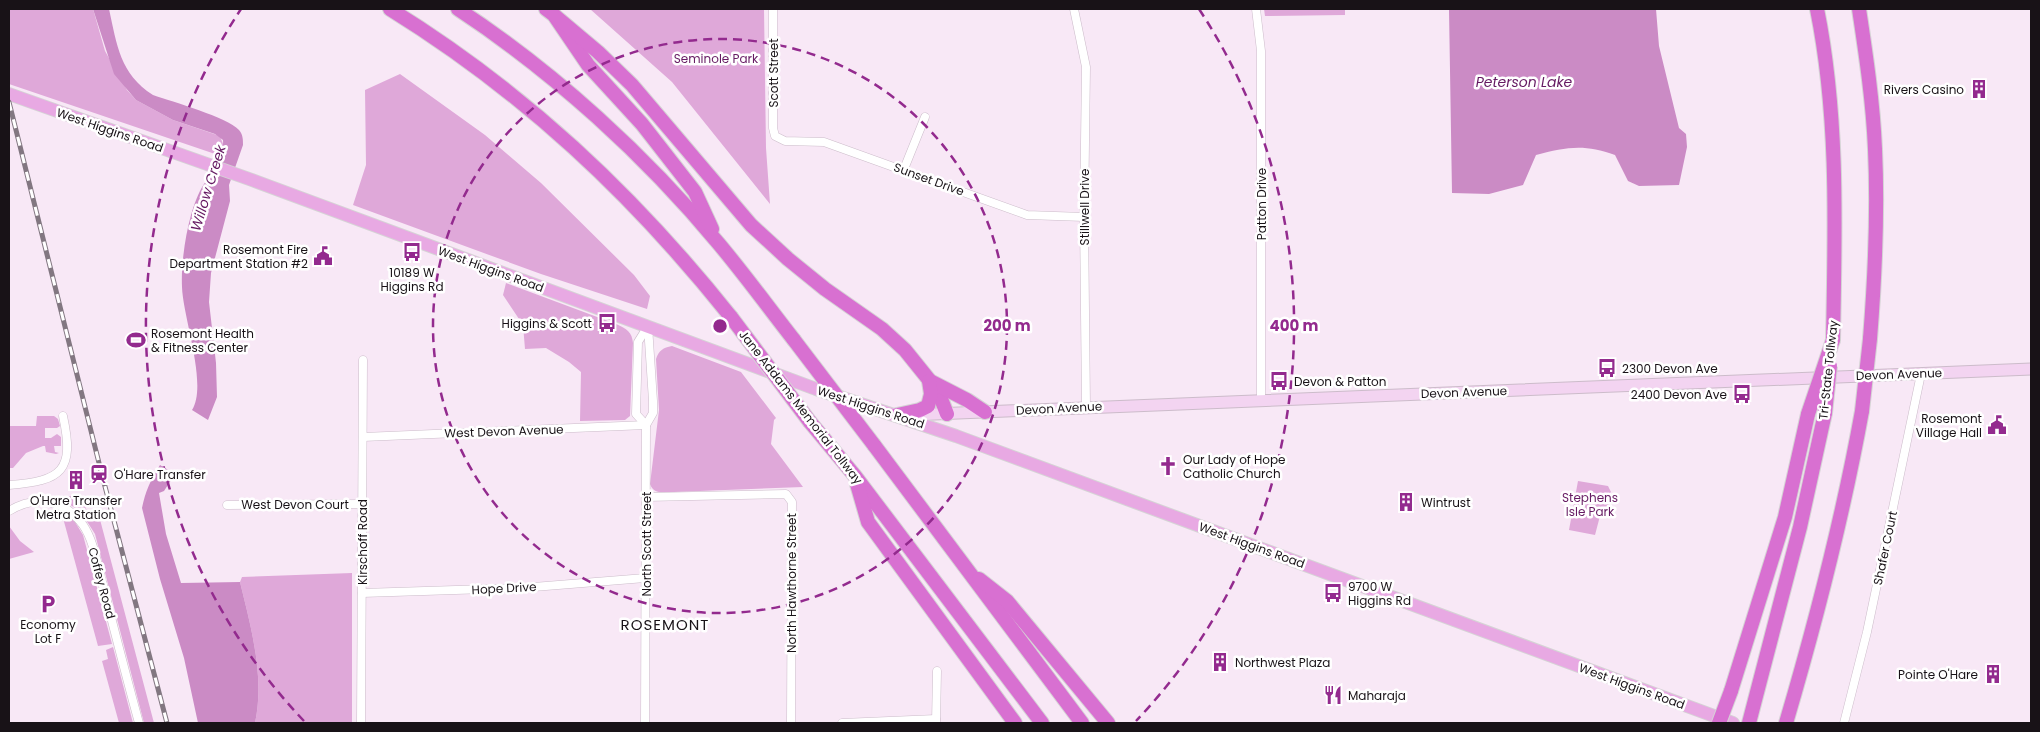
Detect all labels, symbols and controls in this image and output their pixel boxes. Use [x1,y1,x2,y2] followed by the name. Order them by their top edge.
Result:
[765,38,782,108] street label: Scott Street
[674,50,759,67] park label: Seminole Park
[1476,72,1573,92] water label: Peterson Lake
[1968,78,1990,100] building icon: Rivers Casino
[1884,81,1964,98] place label: Rivers Casino
[54,104,166,156] street label: West Higgins Road
[185,142,231,234] water label: Willow Creek
[891,158,967,200] street label: Sunset Drive
[1253,168,1270,240] street label: Patton Drive
[1076,169,1093,245] street label: Stillwell Drive
[170,241,308,272] place label: Rosemont Fire Department Station #2
[401,241,423,263] bus stop icon: 10189 W Higgins Rd
[436,242,546,296] street label: West Higgins Road
[312,245,334,267] public building icon: Rosemont Fire Department Station #2
[381,264,444,295] place label: 10189 W Higgins Rd
[596,312,618,334] bus stop icon: Higgins & Scott
[502,315,592,332] place label: Higgins & Scott
[983,315,1031,336] text: 200 m
[1270,315,1319,336] text: 400 m
[711,317,729,335] centre of rings
[1814,319,1842,421] street label: Tri-State Tollway
[151,325,254,356] place label: Rosemont Health & Fitness Center
[735,326,867,488] street label: Jane Addams Memorial Tollway
[125,329,147,351] sports icon: Rosemont Health & Fitness Center
[1596,357,1618,379] bus stop icon: 2300 Devon Ave
[1622,360,1718,377] place label: 2300 Devon Ave
[1856,364,1942,384] street label: Devon Avenue
[1268,370,1290,392] bus stop icon: Devon & Patton
[1294,373,1386,390] place label: Devon & Patton
[815,382,927,432] street label: West Higgins Road
[1421,382,1507,402] street label: Devon Avenue
[1731,383,1753,405] bus stop icon: 2400 Devon Ave
[1631,386,1727,403] place label: 2400 Devon Ave
[1015,397,1103,419] street label: Devon Avenue
[1916,410,1982,441] place label: Rosemont Village Hall
[1986,414,2008,436] public building icon: Rosemont Village Hall
[444,420,564,442] street label: West Devon Avenue
[1183,451,1286,482] place label: Our Lady of Hope Catholic Church
[1157,455,1179,477] church icon: Our Lady of Hope Catholic Church
[88,463,110,485] station icon: O'Hare Transfer
[114,466,206,483] place label: O'Hare Transfer
[65,469,87,491] building icon: O'Hare Transfer Metra Station
[1562,489,1618,520] park label: Stephens Isle Park
[1395,491,1417,513] building icon: Wintrust
[30,492,122,523] place label: O'Hare Transfer Metra Station
[638,492,655,596] street label: North Scott Street
[1421,494,1471,511] place label: Wintrust
[241,496,349,513] street label: West Devon Court
[354,499,371,585] street label: Kirschoff Road
[1869,509,1901,587] street label: Shafer Court
[783,513,800,653] street label: North Hawthorne Street
[1197,518,1307,572] street label: West Higgins Road
[84,545,120,621] street label: Coffey Road
[471,578,537,598] street label: Hope Drive
[1348,578,1411,609] place label: 9700 W Higgins Rd
[1322,582,1344,604] bus stop icon: 9700 W Higgins Rd
[37,593,59,615] parking icon: Economy Lot F
[621,614,709,635] district label: ROSEMONT
[20,616,76,647] place label: Economy Lot F
[1209,651,1231,673] building icon: Northwest Plaza
[1235,654,1330,671] place label: Northwest Plaza
[1577,659,1687,713] street label: West Higgins Road
[1982,663,2004,685] building icon: Pointe O'Hare
[1898,666,1978,683] place label: Pointe O'Hare
[1322,684,1344,706] restaurant icon: Maharaja
[1348,687,1406,704] place label: Maharaja

